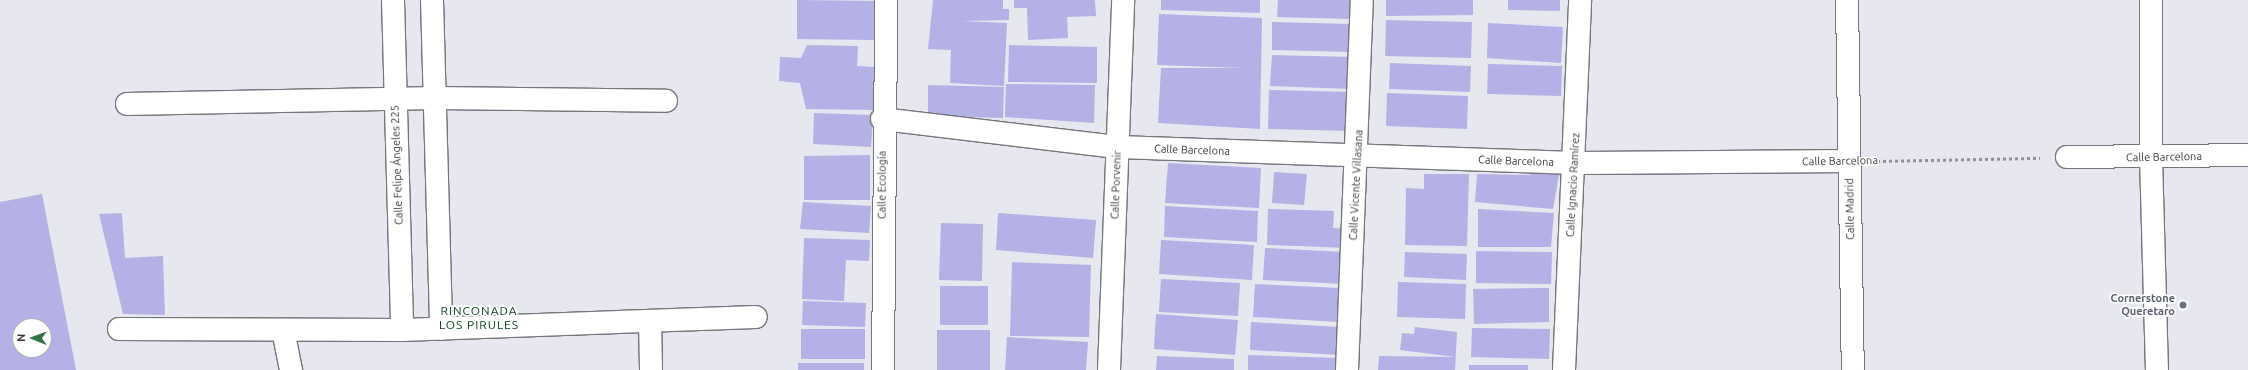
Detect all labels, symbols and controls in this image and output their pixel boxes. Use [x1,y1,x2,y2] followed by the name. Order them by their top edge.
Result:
[388,105,406,225] street label: Calle Felipe Ángeles 225
[1347,129,1365,241] street label: Calle Vicente Villasana
[1564,132,1582,238] street label: Calle Ignacio Ramírez
[1154,142,1230,158] street label: Calle Barcelona
[1108,150,1124,220] street label: Calle Porvenir
[2126,150,2202,164] street label: Calle Barcelona
[875,151,889,219] street label: Calle Ecología
[1478,153,1554,169] street label: Calle Barcelona
[1802,154,1878,168] street label: Calle Barcelona
[1843,178,1857,240] street label: Calle Madrid
[2110,292,2175,318] place label: Cornerstone Queretaro
[2178,300,2188,310] marker: Cornerstone Queretaro
[439,304,519,332] district label: RINCONADA LOS PIRULES
[12,318,52,358] north arrow
[15,334,27,342] text: N

